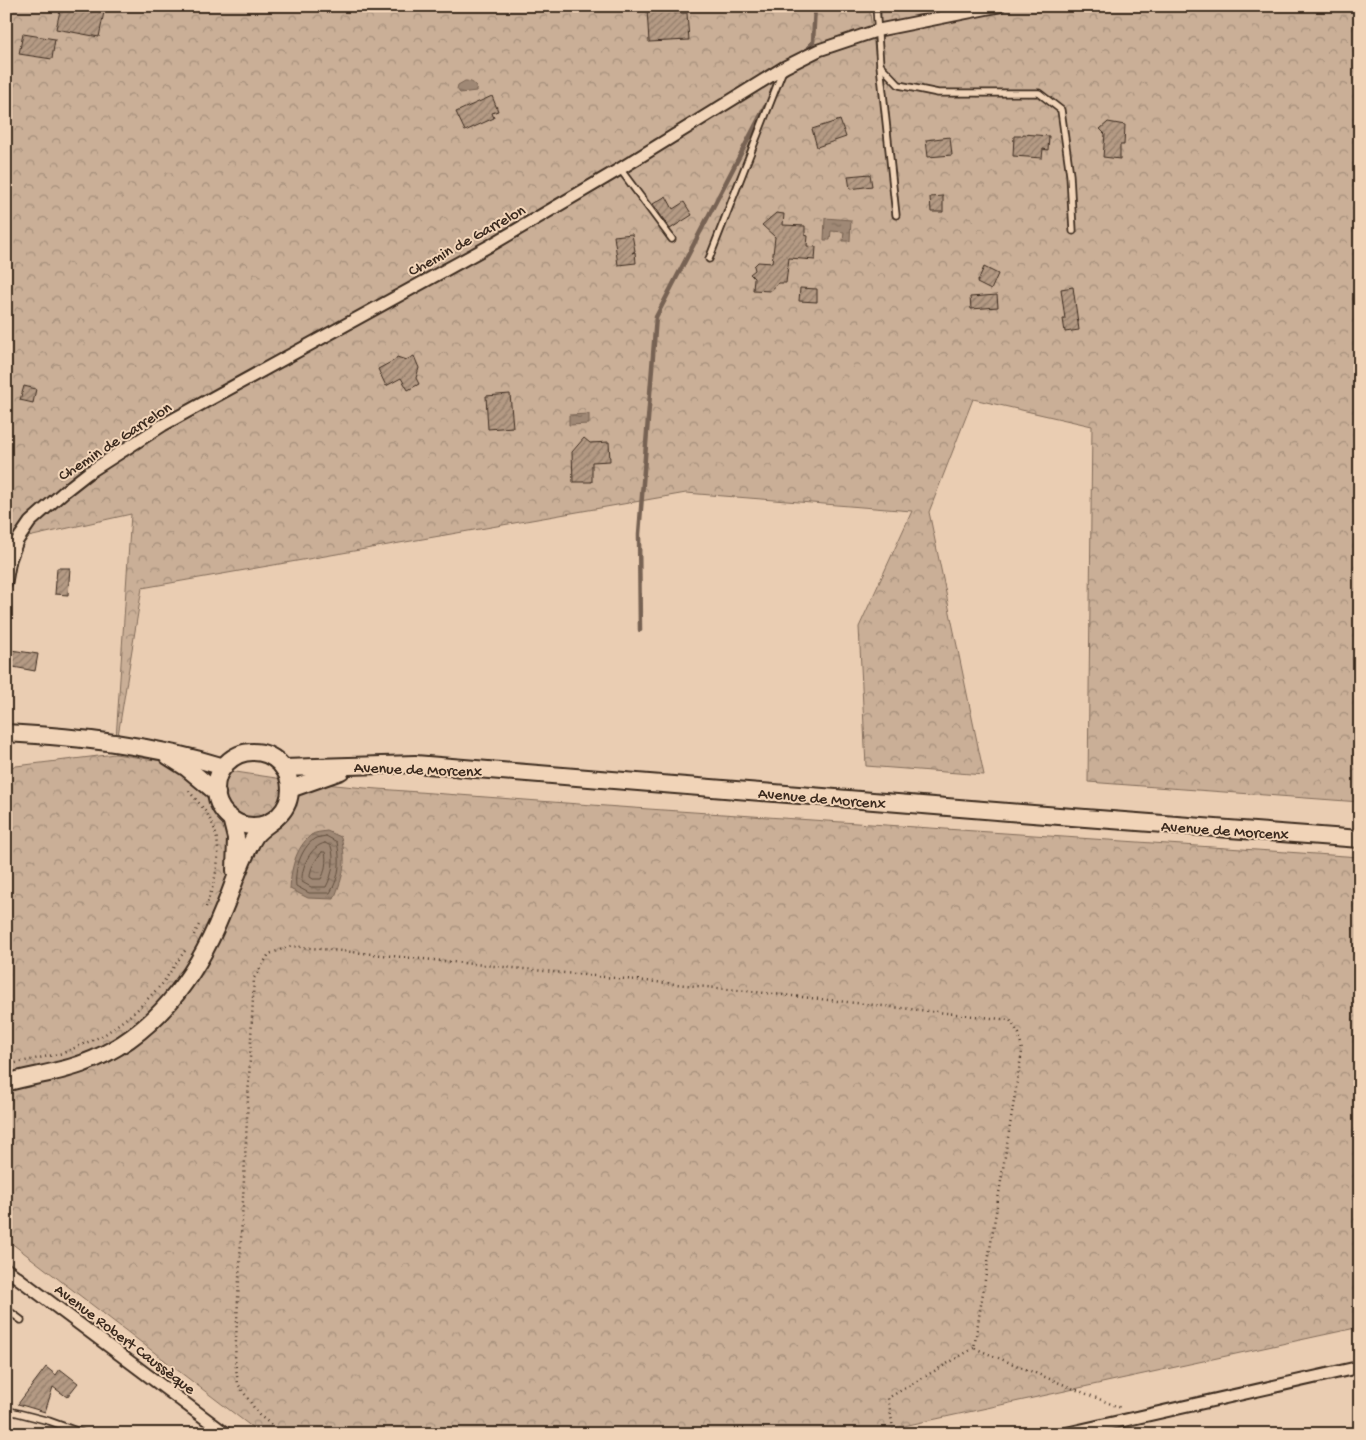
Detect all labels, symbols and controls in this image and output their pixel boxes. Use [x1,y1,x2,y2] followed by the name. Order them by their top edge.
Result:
[406,202,530,282] street label: Chemin de Garrelon
[56,399,176,487] street label: Chemin de Garrelon
[354,760,483,783] street label: Avenue de Morcenx
[757,785,887,816] street label: Avenue de Morcenx
[1160,819,1290,846] street label: Avenue de Morcenx
[50,1282,199,1401] street label: Avenue Robert Caussèque

